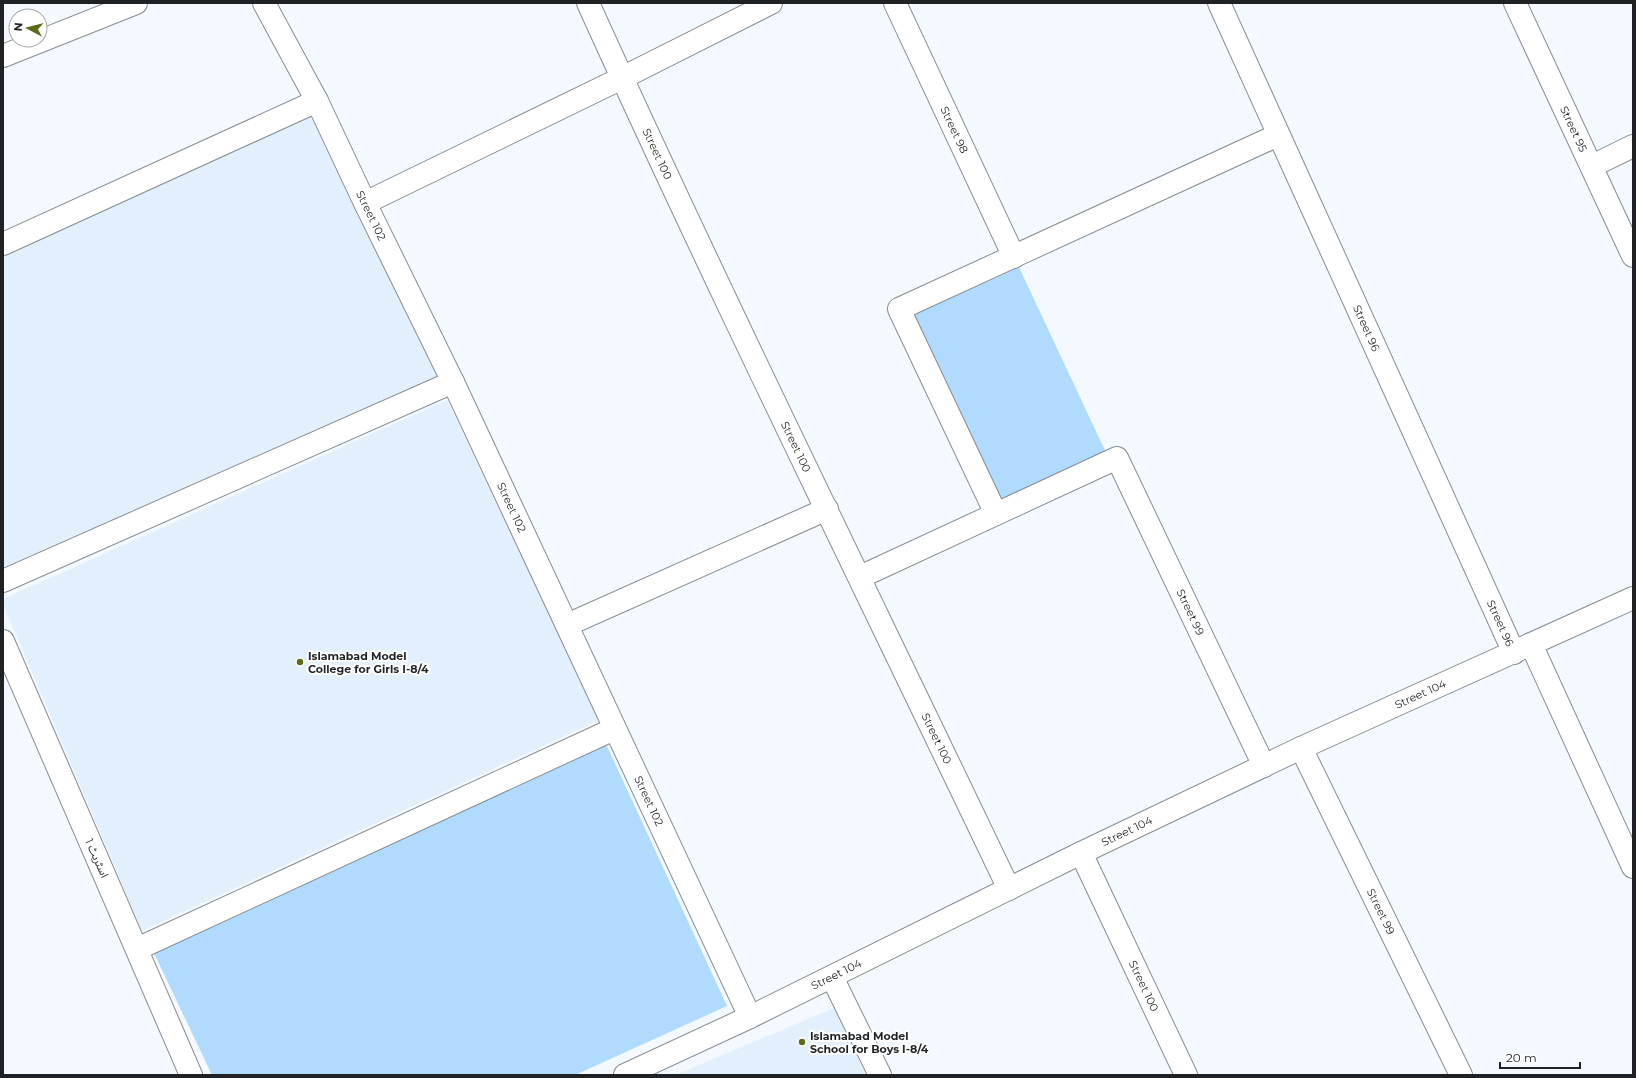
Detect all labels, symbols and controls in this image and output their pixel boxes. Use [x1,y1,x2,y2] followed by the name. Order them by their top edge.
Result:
[8,8,48,48] north arrow
[11,22,26,32] text: N
[937,104,971,155] street label: Street 98
[1557,104,1590,154] street label: Street 95
[639,126,675,182] street label: Street 100
[353,188,389,243] street label: Street 102
[1350,303,1383,354] street label: Street 96
[778,419,814,474] street label: Street 100
[494,480,529,535] street label: Street 102
[1174,587,1208,638] street label: Street 99
[1484,598,1517,649] street label: Street 96
[308,649,429,676] place label: Islamabad Model College for Girls I-8/4
[295,657,305,667] marker: Islamabad Model College for Girls I-8/4
[1393,676,1449,712] street label: Street 104
[919,711,955,766] street label: Street 100
[631,774,667,828] street label: Street 102
[1099,813,1155,849] street label: Street 104
[82,836,112,880] street label: اسٹریٹ 1
[1364,886,1398,937] street label: Street 99
[809,956,864,993] street label: Street 104
[1126,958,1162,1014] street label: Street 100
[810,1029,929,1056] place label: Islamabad Model School for Boys I-8/4
[797,1037,807,1047] marker: Islamabad Model School for Boys I-8/4
[1500,1044,1580,1070] scale bar
[1506,1050,1537,1065] text: 20 m

